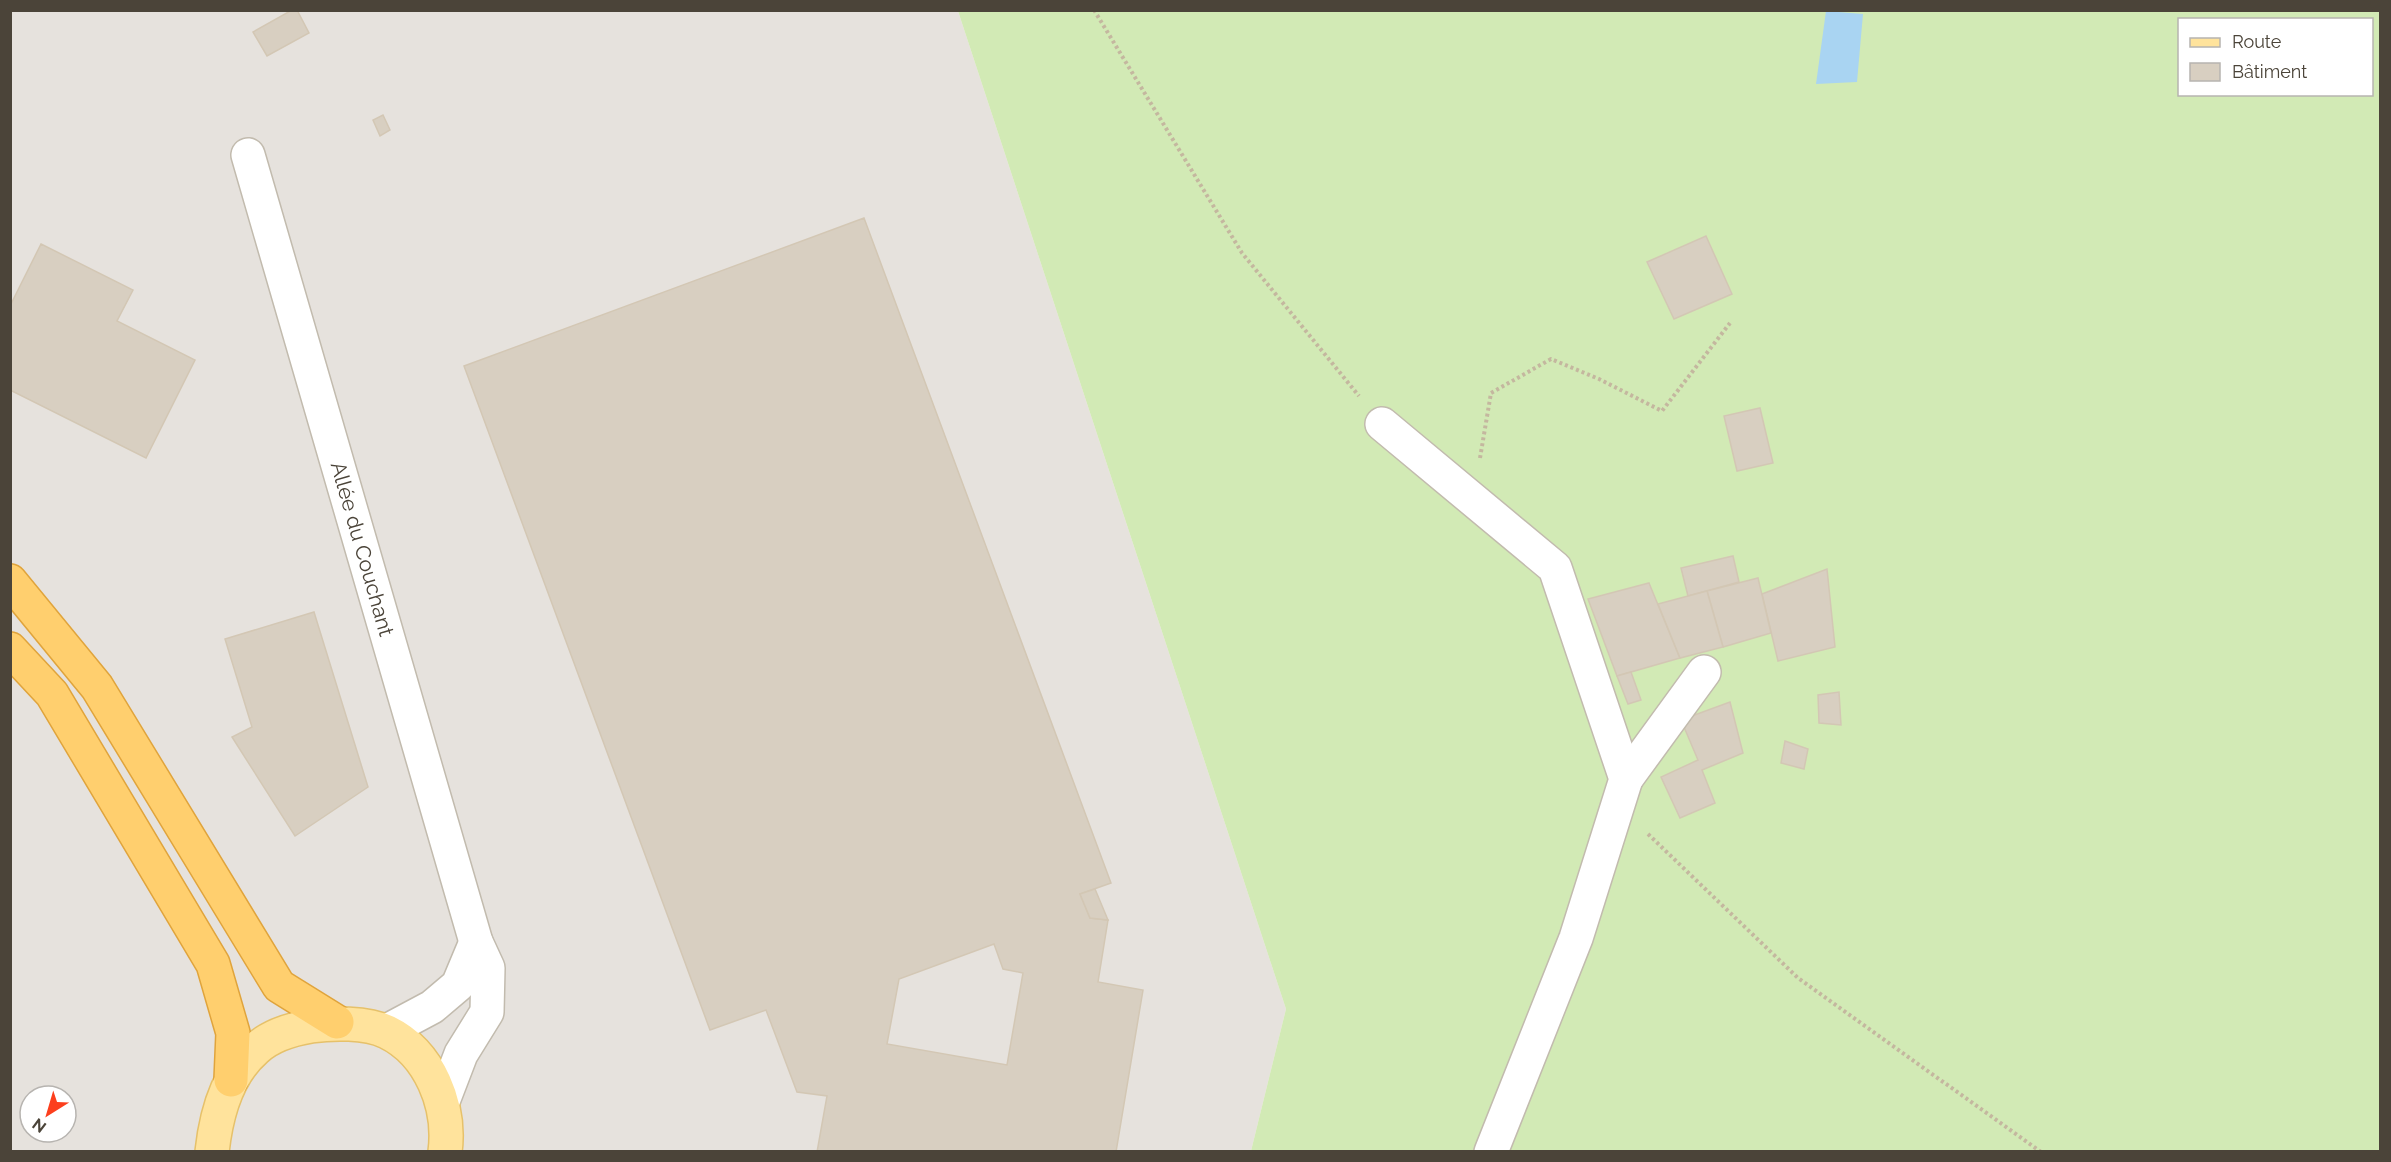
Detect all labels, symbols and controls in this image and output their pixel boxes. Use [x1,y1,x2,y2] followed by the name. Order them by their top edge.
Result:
[2178,18,2373,96] legend
[2232,31,2282,52] text: Route
[2232,61,2307,82] text: Bâtiment
[326,459,399,639] street label: Allée du Couchant
[18,1084,78,1144] north arrow
[29,1114,50,1137] text: N

